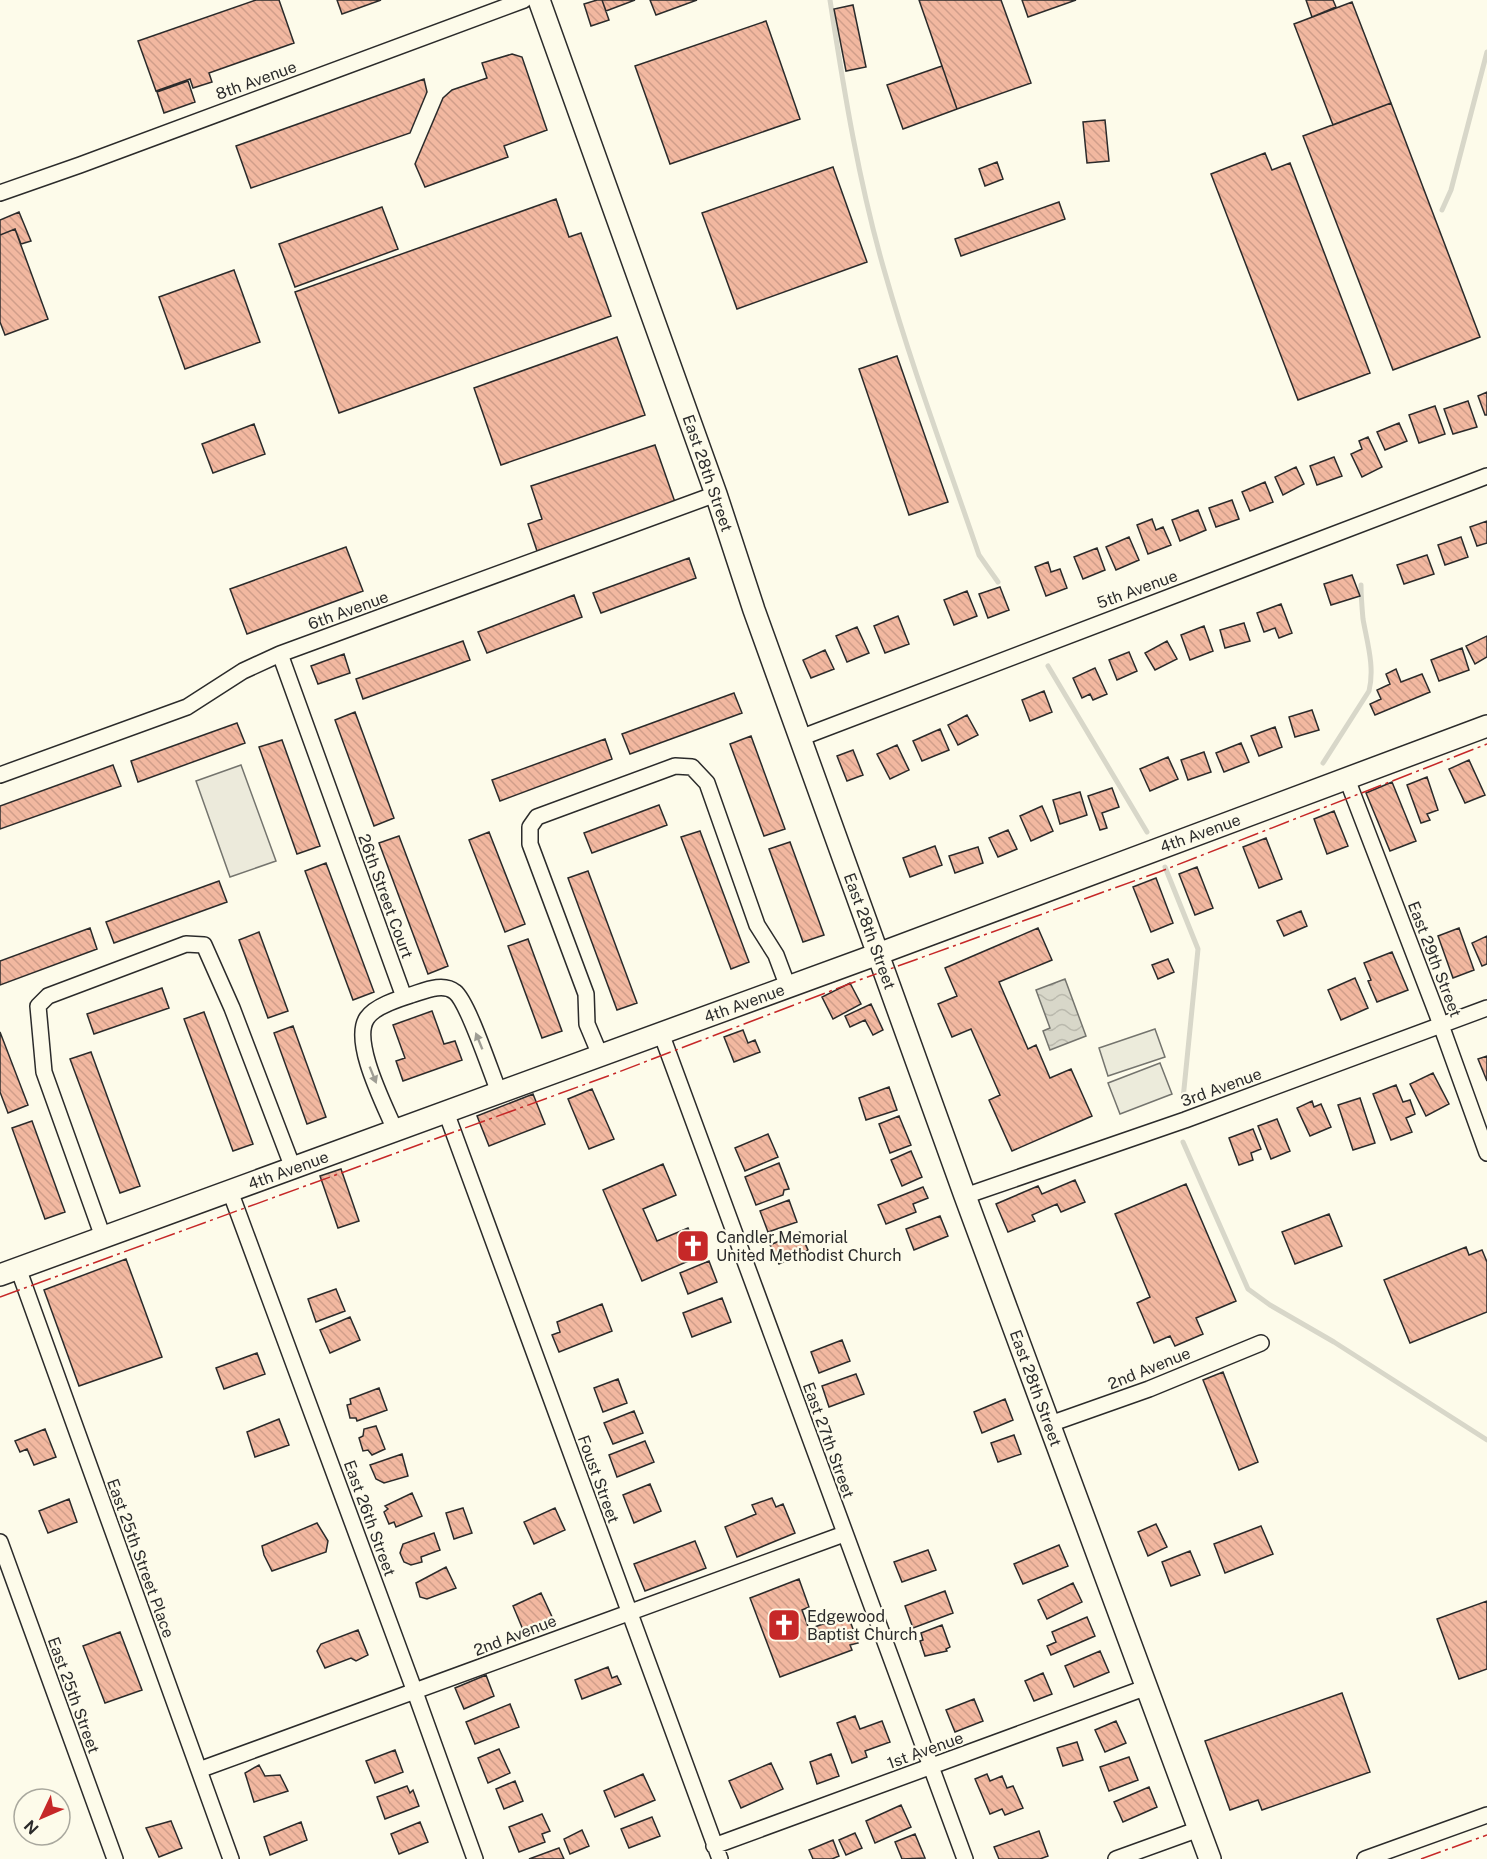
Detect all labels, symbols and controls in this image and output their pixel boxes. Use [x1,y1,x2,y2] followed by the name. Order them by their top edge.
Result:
[213,57,299,104] street label: 8th Avenue
[679,412,736,534] street label: East 28th Street
[1094,566,1180,613] street label: 5th Avenue
[305,587,391,634] street label: 6th Avenue
[1157,810,1243,857] street label: 4th Avenue
[354,831,417,961] street label: 26th Street Court
[840,870,899,992] street label: East 28th Street
[1404,899,1465,1020] street label: East 29th Street
[701,980,787,1027] street label: 4th Avenue
[473,1031,483,1049] one-way arrow
[1178,1064,1264,1111] street label: 3rd Avenue
[368,1066,378,1084] one-way arrow
[245,1147,331,1194] street label: 4th Avenue
[675,1228,711,1264] church icon: Candler Memorial United Methodist Church
[716,1228,901,1265] place label: Candler Memorial United Methodist Church
[1006,1327,1065,1449] street label: East 28th Street
[1105,1343,1193,1394] street label: 2nd Avenue
[799,1380,858,1501] street label: East 27th Street
[574,1433,623,1526] street label: Foust Street
[340,1458,399,1579] street label: East 26th Street
[103,1476,178,1640] street label: East 25th Street Place
[766,1607,802,1643] church icon: Edgewood Baptist Church
[807,1607,918,1644] place label: Edgewood Baptist Church
[471,1611,559,1660] street label: 2nd Avenue
[44,1634,103,1756] street label: East 25th Street
[885,1728,966,1773] street label: 1st Avenue
[12,1787,72,1847] north arrow
[20,1816,43,1838] text: N

